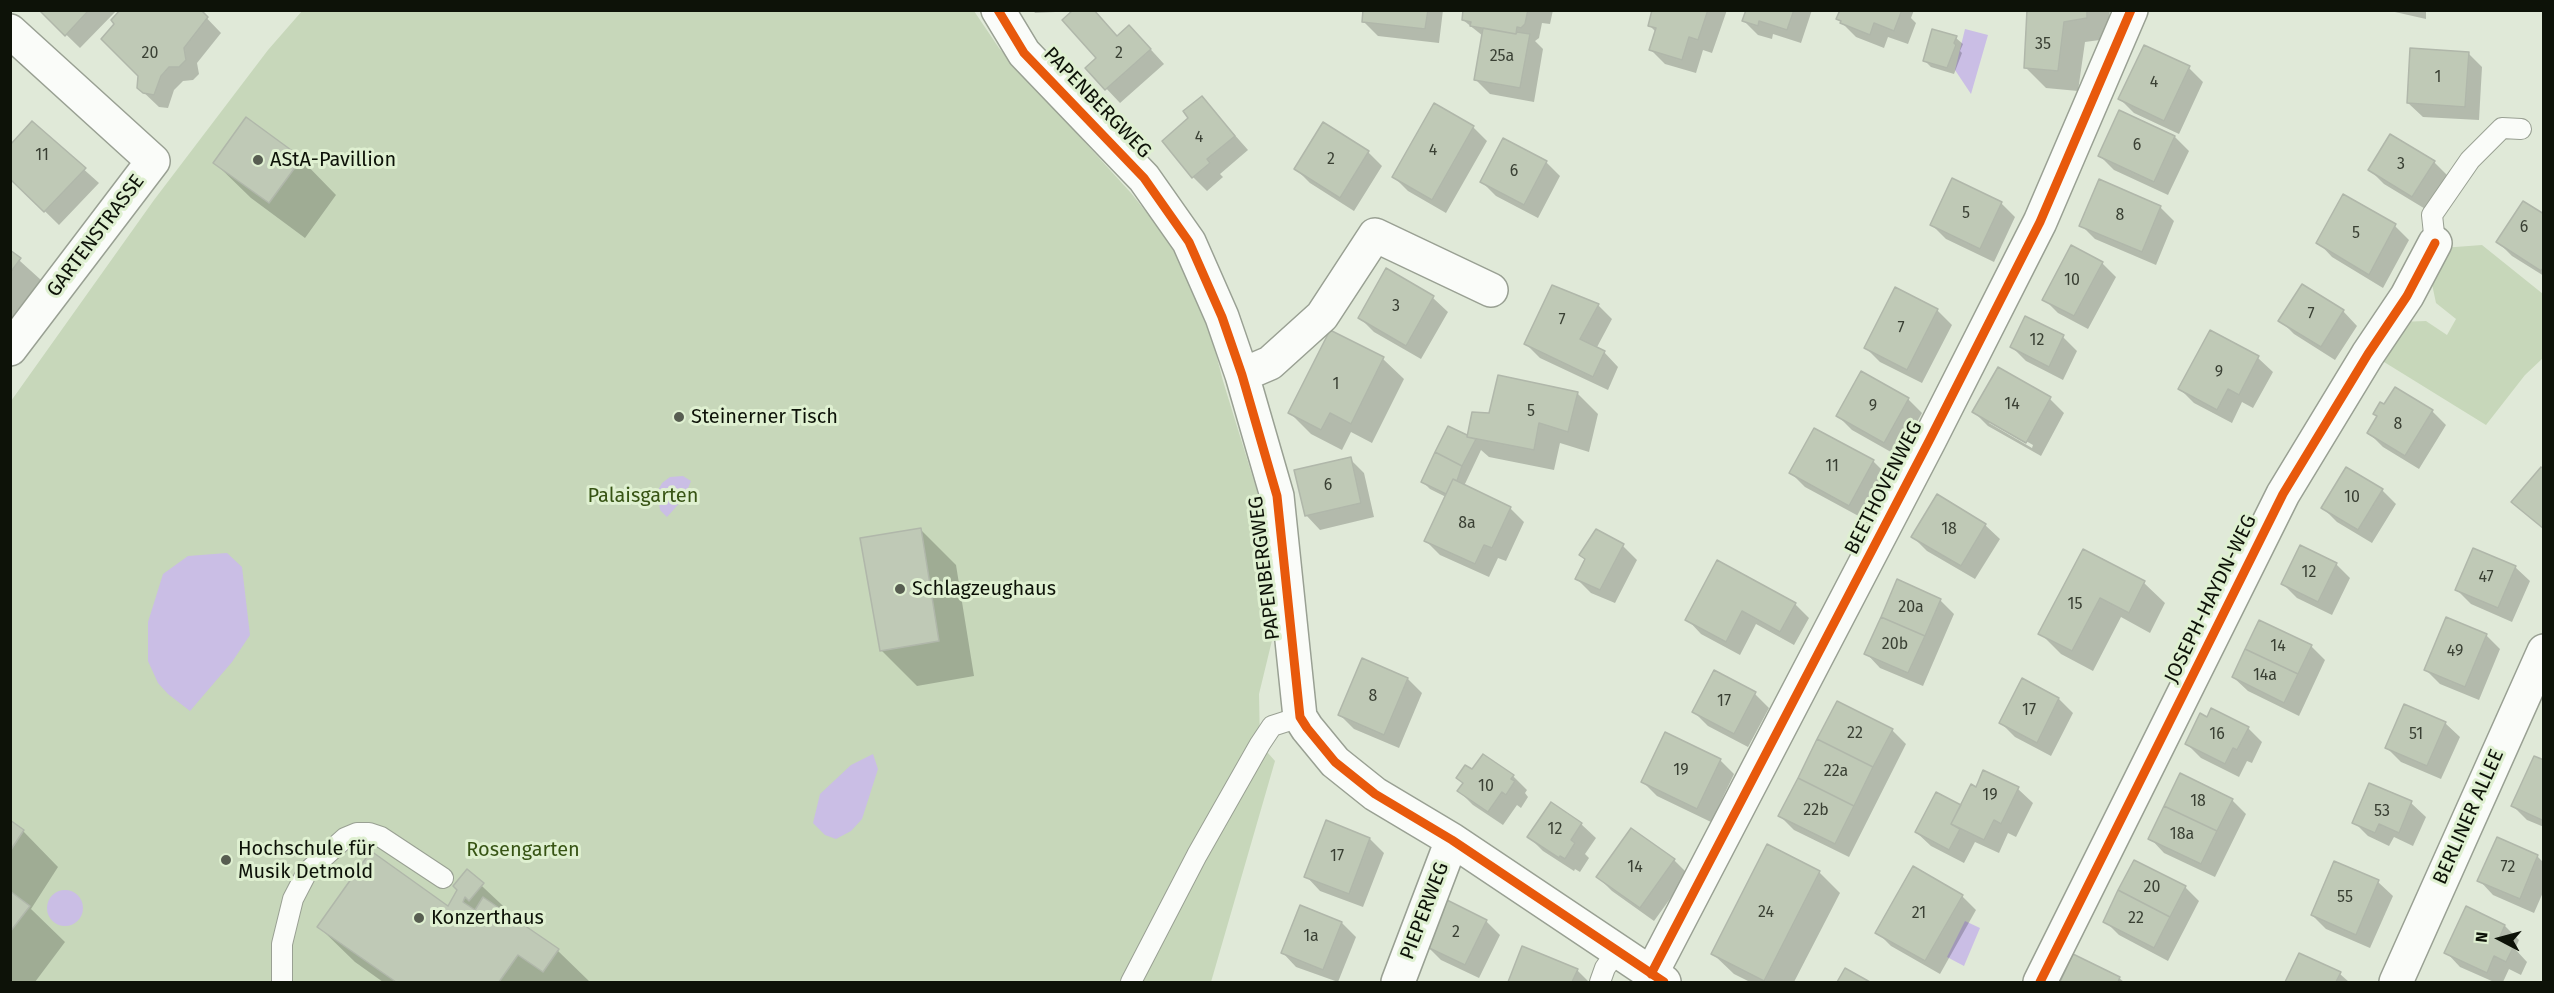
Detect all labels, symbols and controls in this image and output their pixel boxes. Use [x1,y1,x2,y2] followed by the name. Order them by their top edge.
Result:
[2035,35,2051,55] house number: 35
[1038,43,1156,163] street label: PAPENBERGWEG
[142,44,158,64] house number: 20
[1115,44,1123,64] house number: 2
[1490,47,1514,67] house number: 25a
[2435,68,2441,88] house number: 1
[2150,73,2158,93] house number: 4
[1195,128,1203,148] house number: 4
[2133,136,2141,156] house number: 6
[1429,141,1437,161] house number: 4
[35,146,49,166] house number: 11
[270,148,396,172] place label: AStA-Pavillion
[1327,150,1335,170] house number: 2
[251,153,265,167] marker: AStA-Pavillion
[2397,155,2405,175] house number: 3
[1510,162,1518,182] house number: 6
[42,170,150,302] street label: GARTENSTRASSE
[1962,204,1970,224] house number: 5
[2116,206,2124,226] house number: 8
[2520,218,2528,238] house number: 6
[2352,224,2360,244] house number: 5
[2064,271,2080,291] house number: 10
[1392,297,1400,317] house number: 3
[2307,305,2315,325] house number: 7
[1558,311,1566,331] house number: 7
[1897,319,1905,339] house number: 7
[2030,331,2044,351] house number: 12
[2215,363,2223,383] house number: 9
[1333,375,1339,395] house number: 1
[2004,395,2020,415] house number: 14
[1869,397,1877,417] house number: 9
[1527,402,1535,422] house number: 5
[691,405,838,429] place label: Steinerner Tisch
[672,410,686,424] marker: Steinerner Tisch
[2394,415,2402,435] house number: 8
[1840,417,1928,559] street label: BEETHOVENWEG
[1825,457,1839,477] house number: 11
[1324,476,1332,496] house number: 6
[588,484,698,508] park label: Palaisgarten
[2344,488,2360,508] house number: 10
[1244,495,1286,641] street label: PAPENBERGWEG
[2160,511,2262,687] street label: JOSEPH-HAYDN-WEG
[1458,514,1476,534] house number: 8a
[1941,520,1957,540] house number: 18
[2302,563,2316,583] house number: 12
[2478,568,2494,588] house number: 47
[912,577,1056,601] place label: Schlagzeughaus
[893,582,907,596] marker: Schlagzeughaus
[2068,595,2082,615] house number: 15
[1898,598,1924,618] house number: 20a
[1882,635,1908,655] house number: 20b
[2270,637,2286,657] house number: 14
[2447,642,2463,662] house number: 49
[2253,666,2277,686] house number: 14a
[1369,687,1377,707] house number: 8
[1717,692,1731,712] house number: 17
[2022,701,2036,721] house number: 17
[1847,724,1863,744] house number: 22
[2209,725,2225,745] house number: 16
[2409,725,2423,745] house number: 51
[2428,746,2510,888] street label: BERLINER ALLEE
[1673,761,1689,781] house number: 19
[1824,762,1848,782] house number: 22a
[1478,777,1494,797] house number: 10
[1982,786,1998,806] house number: 19
[2190,792,2206,812] house number: 18
[1803,801,1829,821] house number: 22b
[2374,802,2390,822] house number: 53
[1548,820,1562,840] house number: 12
[2170,825,2194,845] house number: 18a
[238,837,375,884] place label: Hochschule für Musik Detmold
[466,838,580,862] park label: Rosengarten
[1330,847,1344,867] house number: 17
[219,853,233,867] marker: Hochschule für Musik Detmold
[1627,858,1643,878] house number: 14
[2501,858,2515,878] house number: 72
[1395,859,1455,963] street label: PIEPERWEG
[2144,878,2160,898] house number: 20
[2337,888,2353,908] house number: 55
[1758,903,1774,923] house number: 24
[1912,904,1926,924] house number: 21
[431,906,544,930] place label: Konzerthaus
[2128,909,2144,929] house number: 22
[2470,909,2530,969] north arrow
[412,911,426,925] marker: Konzerthaus
[1452,923,1460,943] house number: 2
[1303,927,1319,947] house number: 1a
[2472,931,2492,943] text: N

